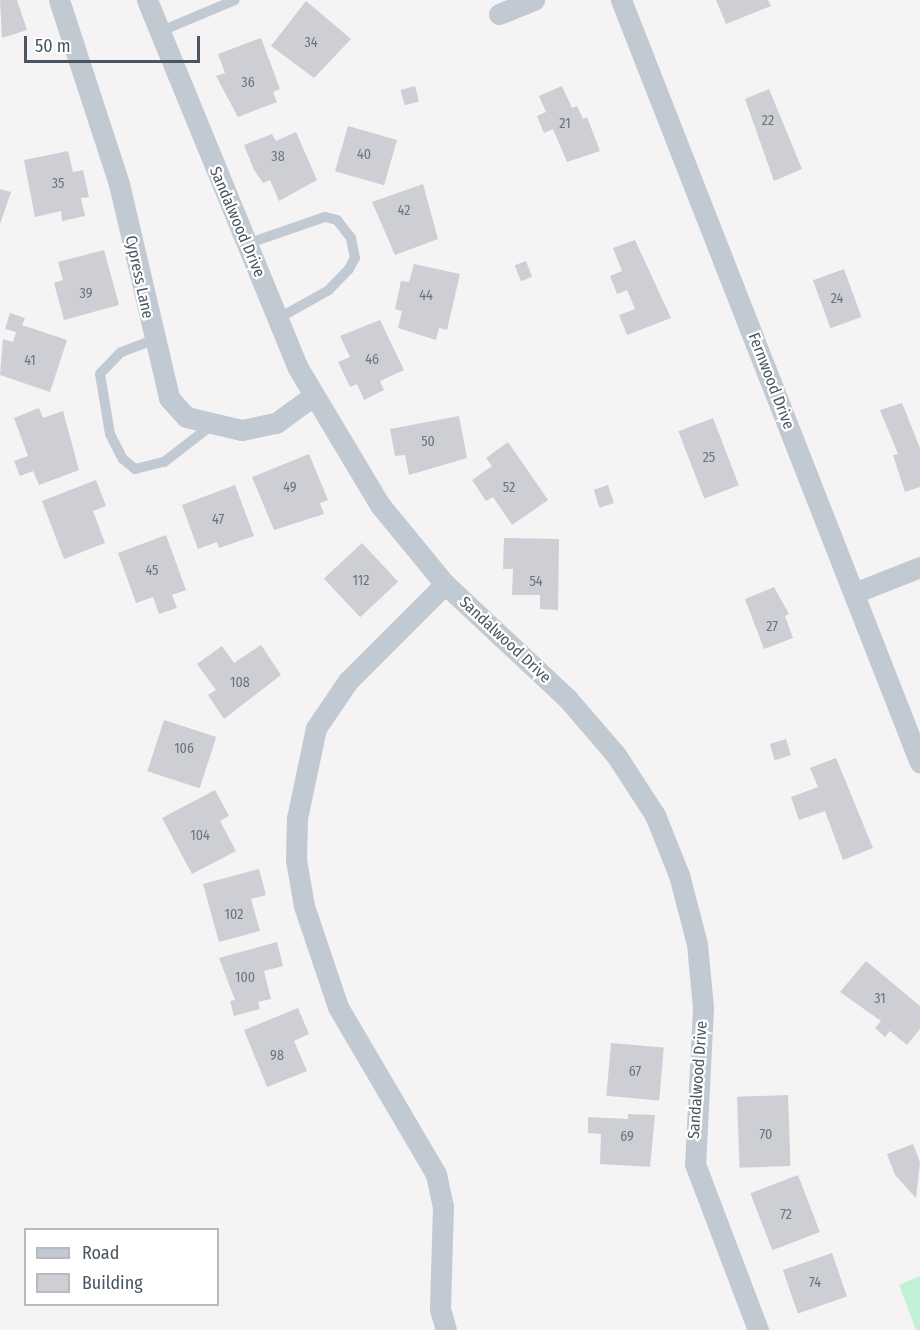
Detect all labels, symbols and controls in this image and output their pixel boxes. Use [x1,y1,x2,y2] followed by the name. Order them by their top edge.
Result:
[27,24,202,62] scale bar
[35,35,71,57] text: 50 m
[304,35,318,51] house number: 34
[241,75,255,91] house number: 36
[762,113,774,129] house number: 22
[559,116,571,132] house number: 21
[357,147,371,163] house number: 40
[271,149,285,165] house number: 38
[205,164,269,280] street label: Sandalwood Drive
[52,176,64,192] house number: 35
[398,203,410,219] house number: 42
[121,234,157,320] street label: Cypress Lane
[80,286,92,302] house number: 39
[419,288,433,304] house number: 44
[831,291,843,307] house number: 24
[744,330,798,432] street label: Fernwood Drive
[365,352,379,368] house number: 46
[24,353,36,369] house number: 41
[421,434,435,450] house number: 50
[703,450,715,466] house number: 25
[283,480,297,496] house number: 49
[503,480,515,496] house number: 52
[212,512,224,528] house number: 47
[145,563,159,579] house number: 45
[353,573,369,589] house number: 112
[529,574,543,590] house number: 54
[455,593,555,687] street label: Sandalwood Drive
[766,619,778,635] house number: 27
[230,675,250,691] house number: 108
[174,741,194,757] house number: 106
[190,828,210,844] house number: 104
[225,907,243,923] house number: 102
[235,970,255,986] house number: 100
[874,991,886,1007] house number: 31
[684,1020,712,1140] street label: Sandalwood Drive
[270,1048,284,1064] house number: 98
[629,1064,641,1080] house number: 67
[760,1127,772,1143] house number: 70
[620,1129,634,1145] house number: 69
[780,1207,792,1223] house number: 72
[24,1228,219,1306] legend
[82,1242,119,1264] text: Road
[82,1272,143,1294] text: Building
[809,1275,821,1291] house number: 74

